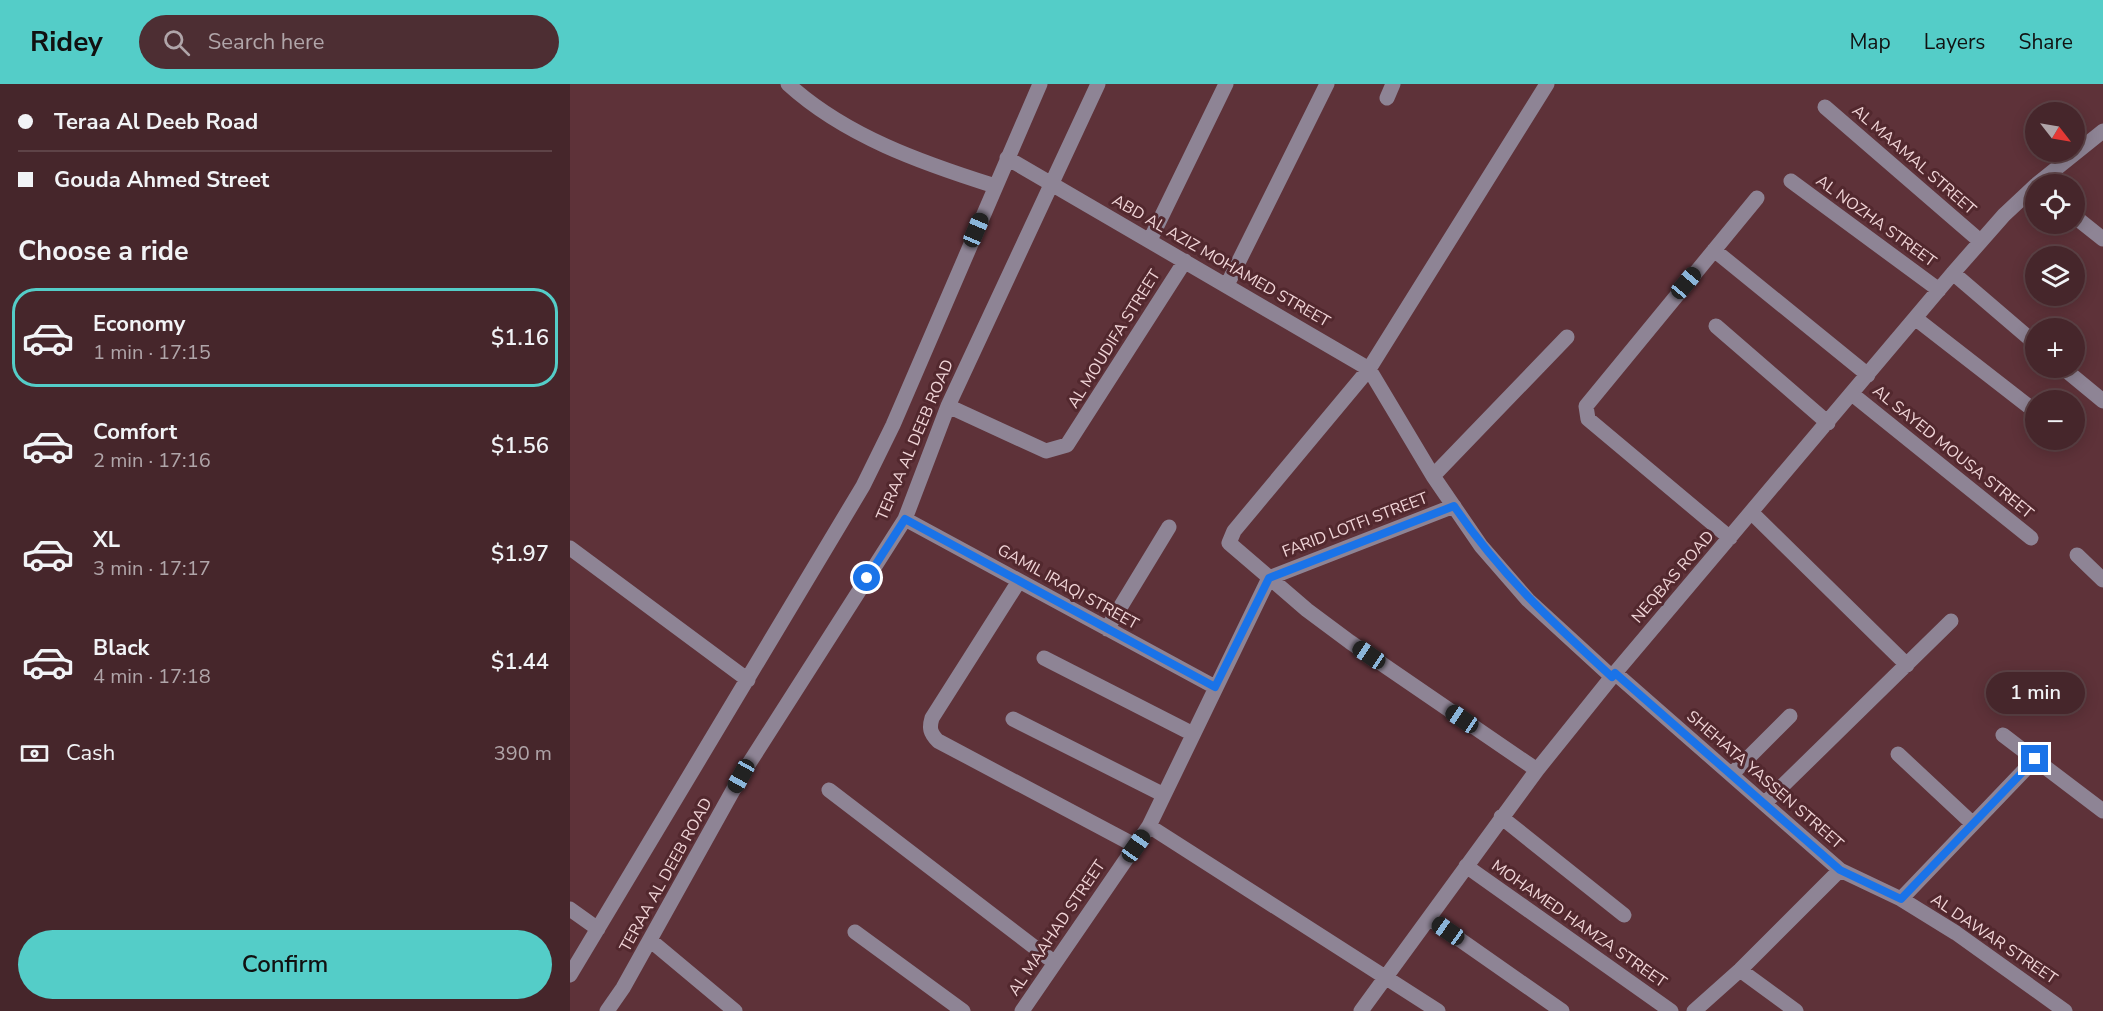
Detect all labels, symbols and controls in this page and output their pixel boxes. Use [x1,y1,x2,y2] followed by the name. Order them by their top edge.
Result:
[139,15,559,69] search box
[30,23,103,61] text: Ridey
[160,26,193,59] icon: search
[208,27,324,57] text: Search here
[1849,28,1891,56] text: Map
[1924,28,1985,56] text: Layers
[2018,28,2073,56] text: Share
[1847,100,1981,220] street label: AL MAAMAL STREET
[2025,102,2085,162] north arrow
[2025,102,2085,450] map controls
[54,107,258,137] text: Teraa Al Deeb Road
[54,165,269,195] text: Gouda Ahmed Street
[1811,170,1941,272] street label: AL NOZHA STREET
[2025,174,2085,234] button: locate
[1108,189,1334,333] street label: ABD AL AZIZ MOHAMED STREET
[961,210,991,250] car
[18,233,189,270] text: Choose a ride
[2025,246,2085,306] button: layers
[1668,263,1704,303] car
[1062,265,1166,413] street label: AL MOUDIFA STREET
[93,309,185,339] text: Economy
[21,311,75,365] icon: car
[2025,318,2085,378] button: +
[491,323,549,353] text: $1.16
[93,339,211,366] text: 1 min · 17:15
[871,356,959,524] street label: TERAA AL DEEB ROAD
[1868,380,2038,524] street label: AL SAYED MOUSA STREET
[2025,390,2085,450] button: −
[93,417,177,447] text: Comfort
[21,419,75,473] icon: car
[491,431,549,461] text: $1.56
[93,447,211,474] text: 2 min · 17:16
[1279,487,1431,563] street label: FARID LOTFI STREET
[93,525,120,555] text: XL
[1627,526,1719,628] street label: NEQBAS ROAD
[21,527,75,581] icon: car
[491,539,549,569] text: $1.97
[993,539,1143,635] street label: GAMIL IRAQI STREET
[93,555,211,582] text: 3 min · 17:17
[853,564,880,591] route start
[93,633,149,663] text: Black
[21,635,75,689] icon: car
[1349,637,1389,673] car
[491,647,549,677] text: $1.44
[93,663,211,690] text: 4 min · 17:18
[1986,672,2084,714] callout: 1 min
[2010,679,2061,706] text: 1 min
[1442,701,1482,737] car
[1682,706,1848,855] street label: SHEHATA YASSEN STREET
[18,737,51,770] icon: cash
[66,738,115,768] text: Cash
[494,740,552,767] text: 390 m
[2021,745,2048,772] route end
[724,756,758,796] car
[614,794,718,956] street label: TERAA AL DEEB ROAD
[1118,826,1154,866] car
[1487,855,1671,993] street label: MOHAMED HAMZA STREET
[1003,856,1111,1000] street label: AL MAAHAD STREET
[1926,888,2062,990] street label: AL DAWAR STREET
[1428,913,1468,949] car
[18,930,552,999] button: Confirm

